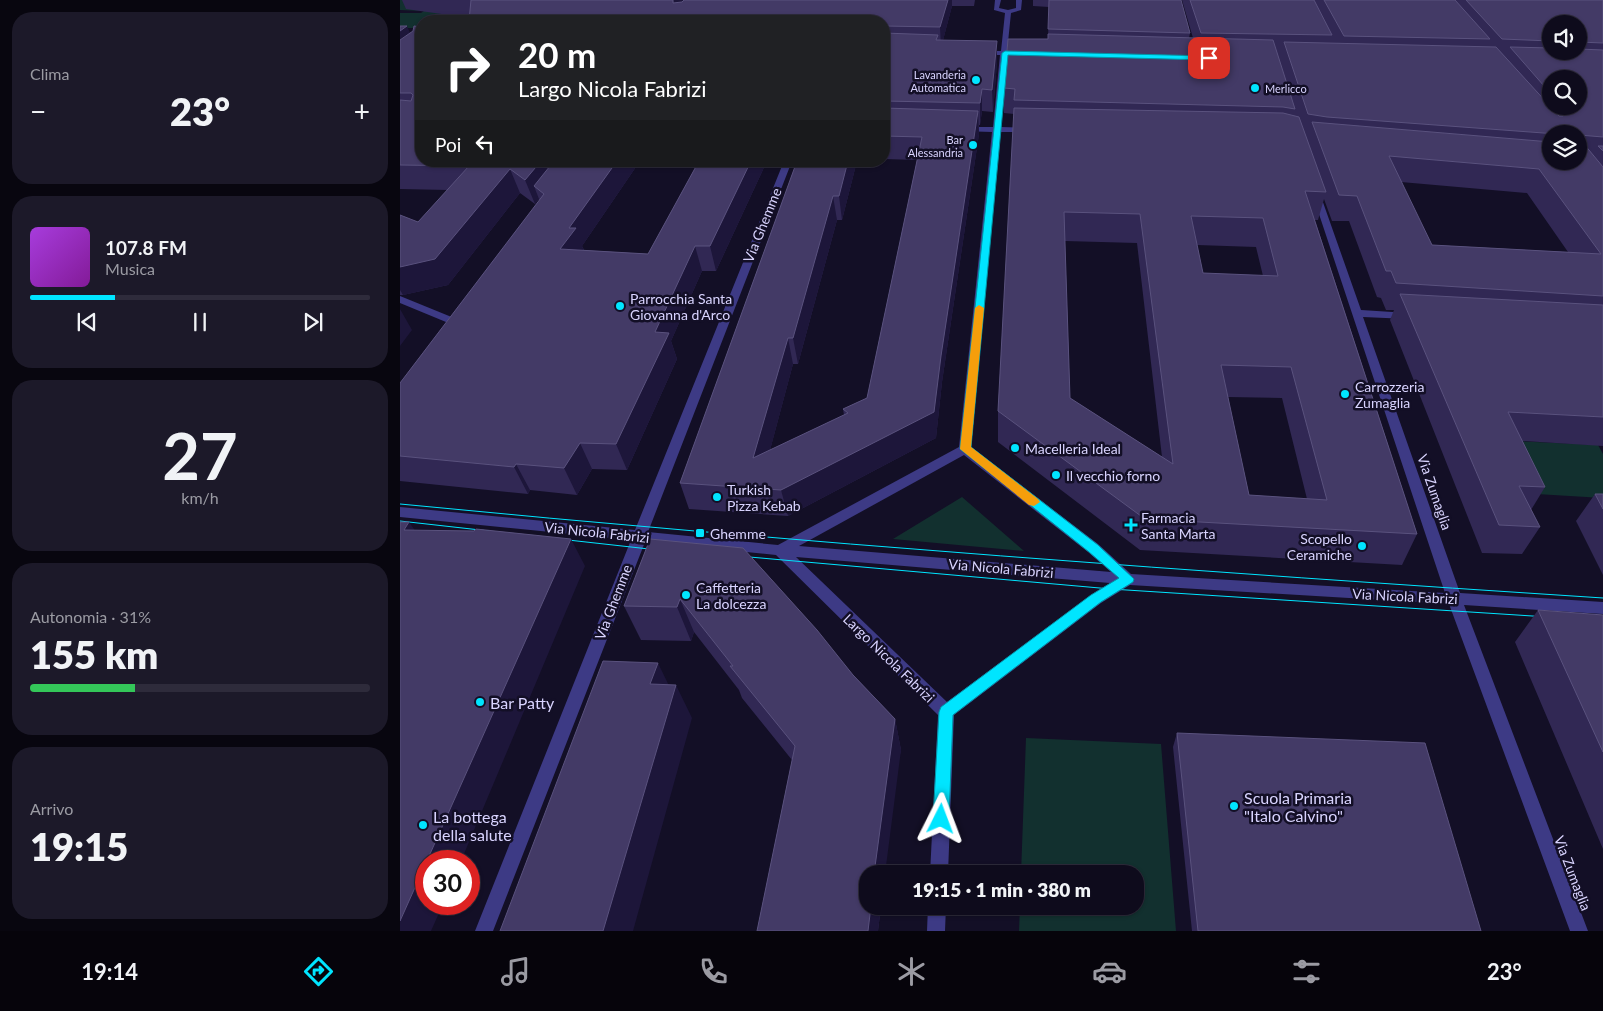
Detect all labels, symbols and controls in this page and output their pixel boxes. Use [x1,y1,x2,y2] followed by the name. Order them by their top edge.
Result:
[1542,15,1587,170] map controls
[1542,15,1587,60] button: sound
[518,33,596,75] text: 20 m
[435,35,500,100] icon: right
[1188,37,1230,79] pin
[1195,44,1223,72] icon: arrive
[30,64,69,83] text: Clima
[910,68,966,94] place label: Lavanderia Automatica
[1542,70,1587,115] button: search
[970,74,982,86] marker: Lavanderia Automatica
[518,75,706,102] text: Largo Nicola Fabrizi
[1249,82,1261,94] marker: Merlicco
[1265,82,1307,95] place label: Merlicco
[170,88,230,134] text: 23°
[30,94,46,128] text: −
[354,94,370,128] text: +
[1542,125,1587,170] button: layers
[471,130,499,158] icon: left
[435,133,461,156] text: Poi
[908,133,963,159] place label: Bar Alessandria
[967,139,979,151] marker: Bar Alessandria
[739,185,785,265] street label: Via Ghemme
[105,236,187,259] text: 107.8 FM
[105,259,155,278] text: Musica
[630,290,732,323] place label: Parrocchia Santa Giovanna d'Arco
[614,300,626,312] marker: Parrocchia Santa Giovanna d'Arco
[73,308,101,336] icon: previous
[186,308,214,336] icon: pause
[299,308,327,336] icon: next
[1355,378,1424,411] place label: Carrozzeria Zumaglia
[1339,388,1351,400] marker: Carrozzeria Zumaglia
[162,416,238,494] text: 27
[1025,440,1121,457] place label: Macelleria Ideal
[1009,442,1021,454] marker: Macelleria Ideal
[1414,452,1456,532] street label: Via Zumaglia
[1066,467,1160,484] place label: Il vecchio forno
[1050,469,1062,481] marker: Il vecchio forno
[727,481,801,514] place label: Turkish Pizza Kebab
[181,488,219,507] text: km/h
[711,491,723,503] marker: Turkish Pizza Kebab
[1141,509,1216,542] place label: Farmacia Santa Marta
[544,518,650,546] street label: Via Nicola Fabrizi
[1125,519,1137,531] marker: Farmacia Santa Marta
[710,525,766,542] place label: Ghemme
[694,527,706,539] marker: Ghemme
[1287,530,1352,563] place label: Scopello Ceramiche
[1356,540,1368,552] marker: Scopello Ceramiche
[948,555,1054,581] street label: Via Nicola Fabrizi
[591,562,635,642] street label: Via Ghemme
[696,579,766,612] place label: Caffetteria La dolcezza
[1352,585,1458,607] street label: Via Nicola Fabrizi
[680,589,692,601] marker: Caffetteria La dolcezza
[30,607,151,626] text: Autonomia · 31%
[840,610,938,706] street label: Largo Nicola Fabrizi
[30,631,158,677] text: 155 km
[490,693,555,712] place label: Bar Patty
[474,696,486,708] marker: Bar Patty
[1244,788,1352,825] place label: Scuola Primaria "Italo Calvino"
[914,792,966,844] position arrow
[30,799,73,818] text: Arrivo
[1228,800,1240,812] marker: Scuola Primaria "Italo Calvino"
[433,807,512,844] place label: La bottega della salute
[417,819,429,831] marker: La bottega della salute
[30,823,128,869] text: 19:15
[1551,833,1595,913] street label: Via Zumaglia
[415,850,480,915] speed limit sign: 30
[912,878,1091,901] text: 19:15 · 1 min · 380 m
[301,954,336,989] icon: directions
[498,954,533,989] icon: music
[696,954,731,989] icon: phone
[894,954,929,989] icon: climate
[1092,954,1127,989] icon: car
[1289,954,1324,989] icon: filters
[81,958,138,985] text: 19:14
[1487,958,1522,985] text: 23°

